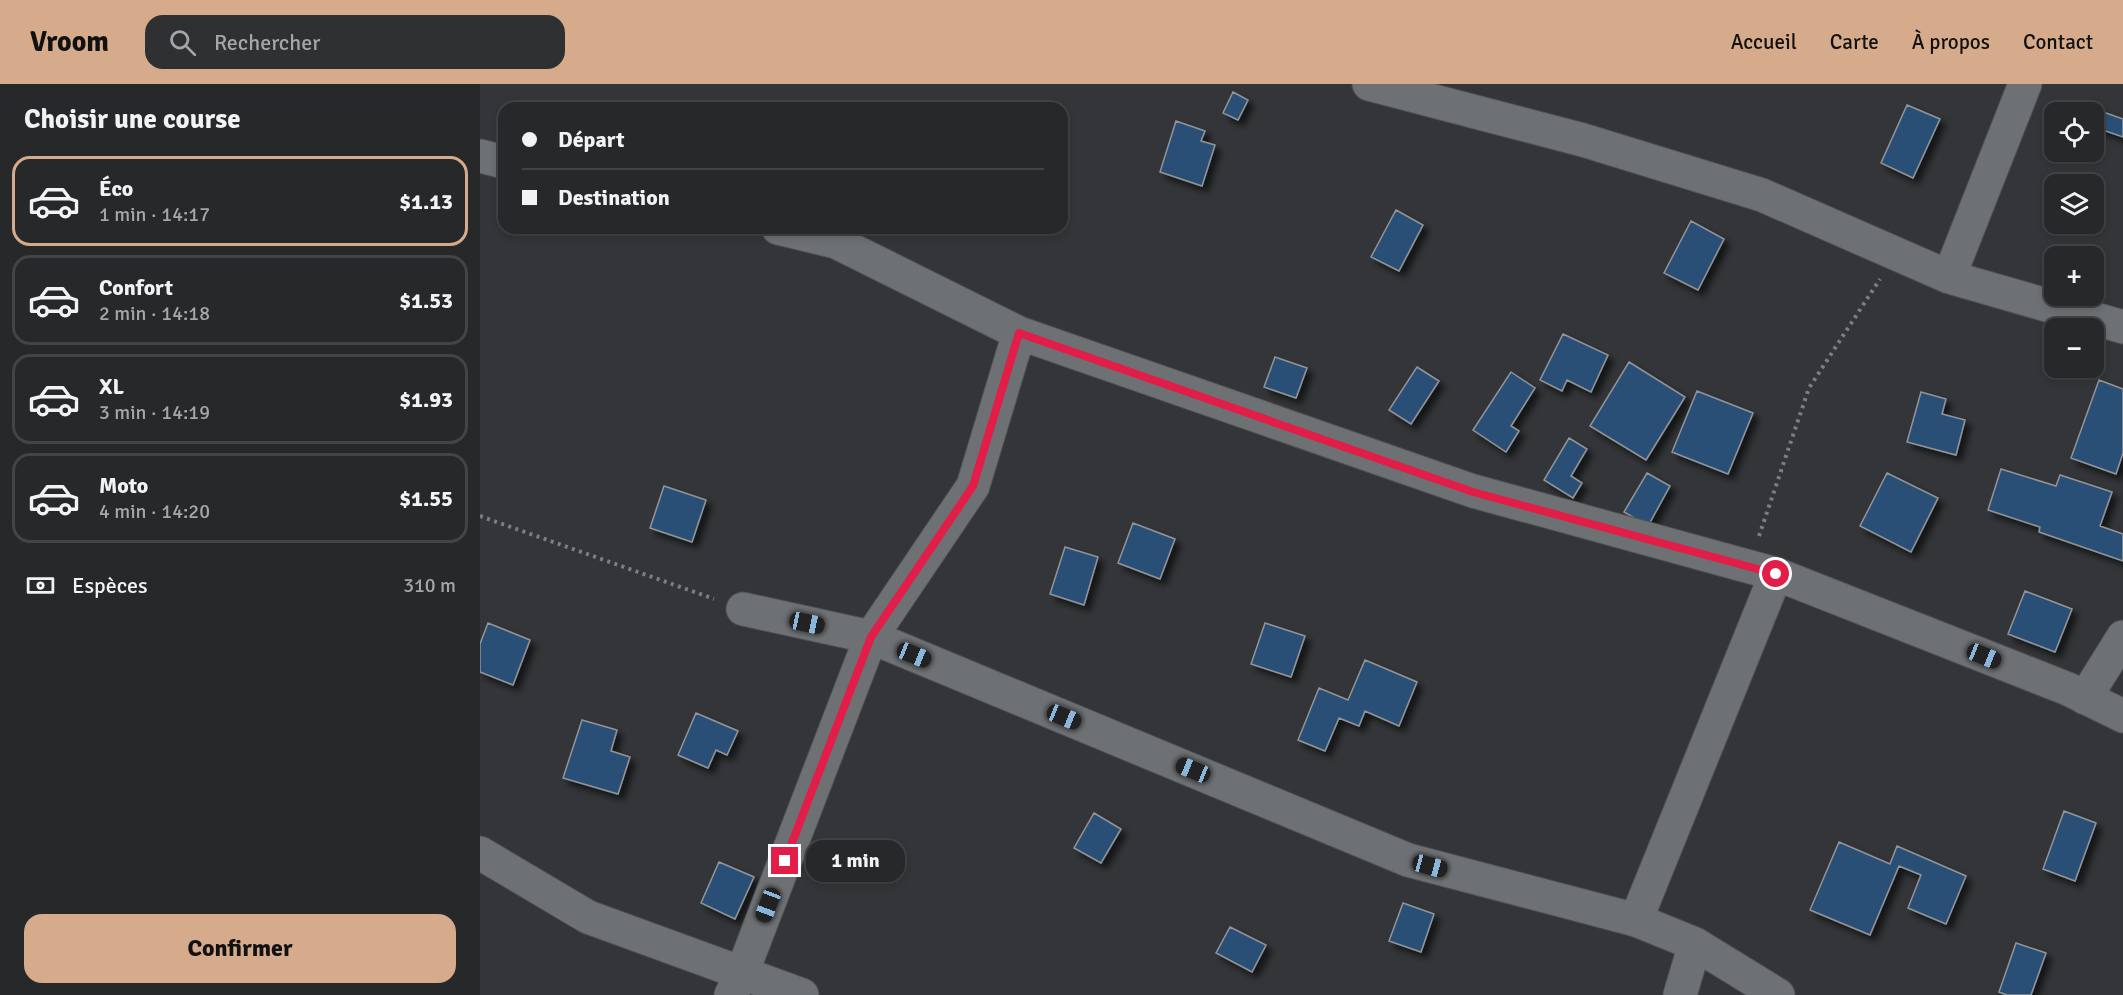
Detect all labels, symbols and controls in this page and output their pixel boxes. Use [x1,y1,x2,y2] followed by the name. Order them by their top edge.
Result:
[145,15,565,69] search box
[30,25,109,59] text: Vroom
[166,26,199,59] icon: search
[214,29,320,56] text: Rechercher
[1731,29,1797,55] text: Accueil
[1830,29,1879,55] text: Carte
[1912,29,1990,55] text: À propos
[2023,29,2093,55] text: Contact
[2044,102,2104,378] map controls
[2044,102,2104,162] button: locate
[24,103,241,136] text: Choisir une course
[558,126,625,153] text: Départ
[27,174,81,228] icon: car
[2044,174,2104,234] button: layers
[99,175,133,202] text: Éco
[558,184,670,211] text: Destination
[399,188,453,215] text: $1.13
[99,202,210,227] text: 1 min · 14:17
[2044,246,2104,306] button: +
[27,273,81,327] icon: car
[99,274,173,301] text: Confort
[399,287,453,314] text: $1.53
[99,301,210,326] text: 2 min · 14:18
[2044,318,2104,378] button: −
[27,372,81,426] icon: car
[99,373,124,400] text: XL
[399,386,453,413] text: $1.93
[99,400,210,425] text: 3 min · 14:19
[27,471,81,525] icon: car
[99,472,148,499] text: Moto
[399,485,453,512] text: $1.55
[99,499,210,524] text: 4 min · 14:20
[1762,560,1789,587] route start
[24,569,57,602] icon: cash
[72,572,148,599] text: Espèces
[403,573,456,598] text: 310 m
[788,610,826,636] car
[894,640,934,670] car
[1964,641,2004,671] car
[1044,702,1084,732] car
[1173,755,1213,785] car
[806,840,905,882] callout: 1 min
[771,847,798,874] route end
[831,848,880,873] text: 1 min
[1410,853,1450,879] car
[753,885,783,925] car
[24,914,456,983] button: Confirmer

